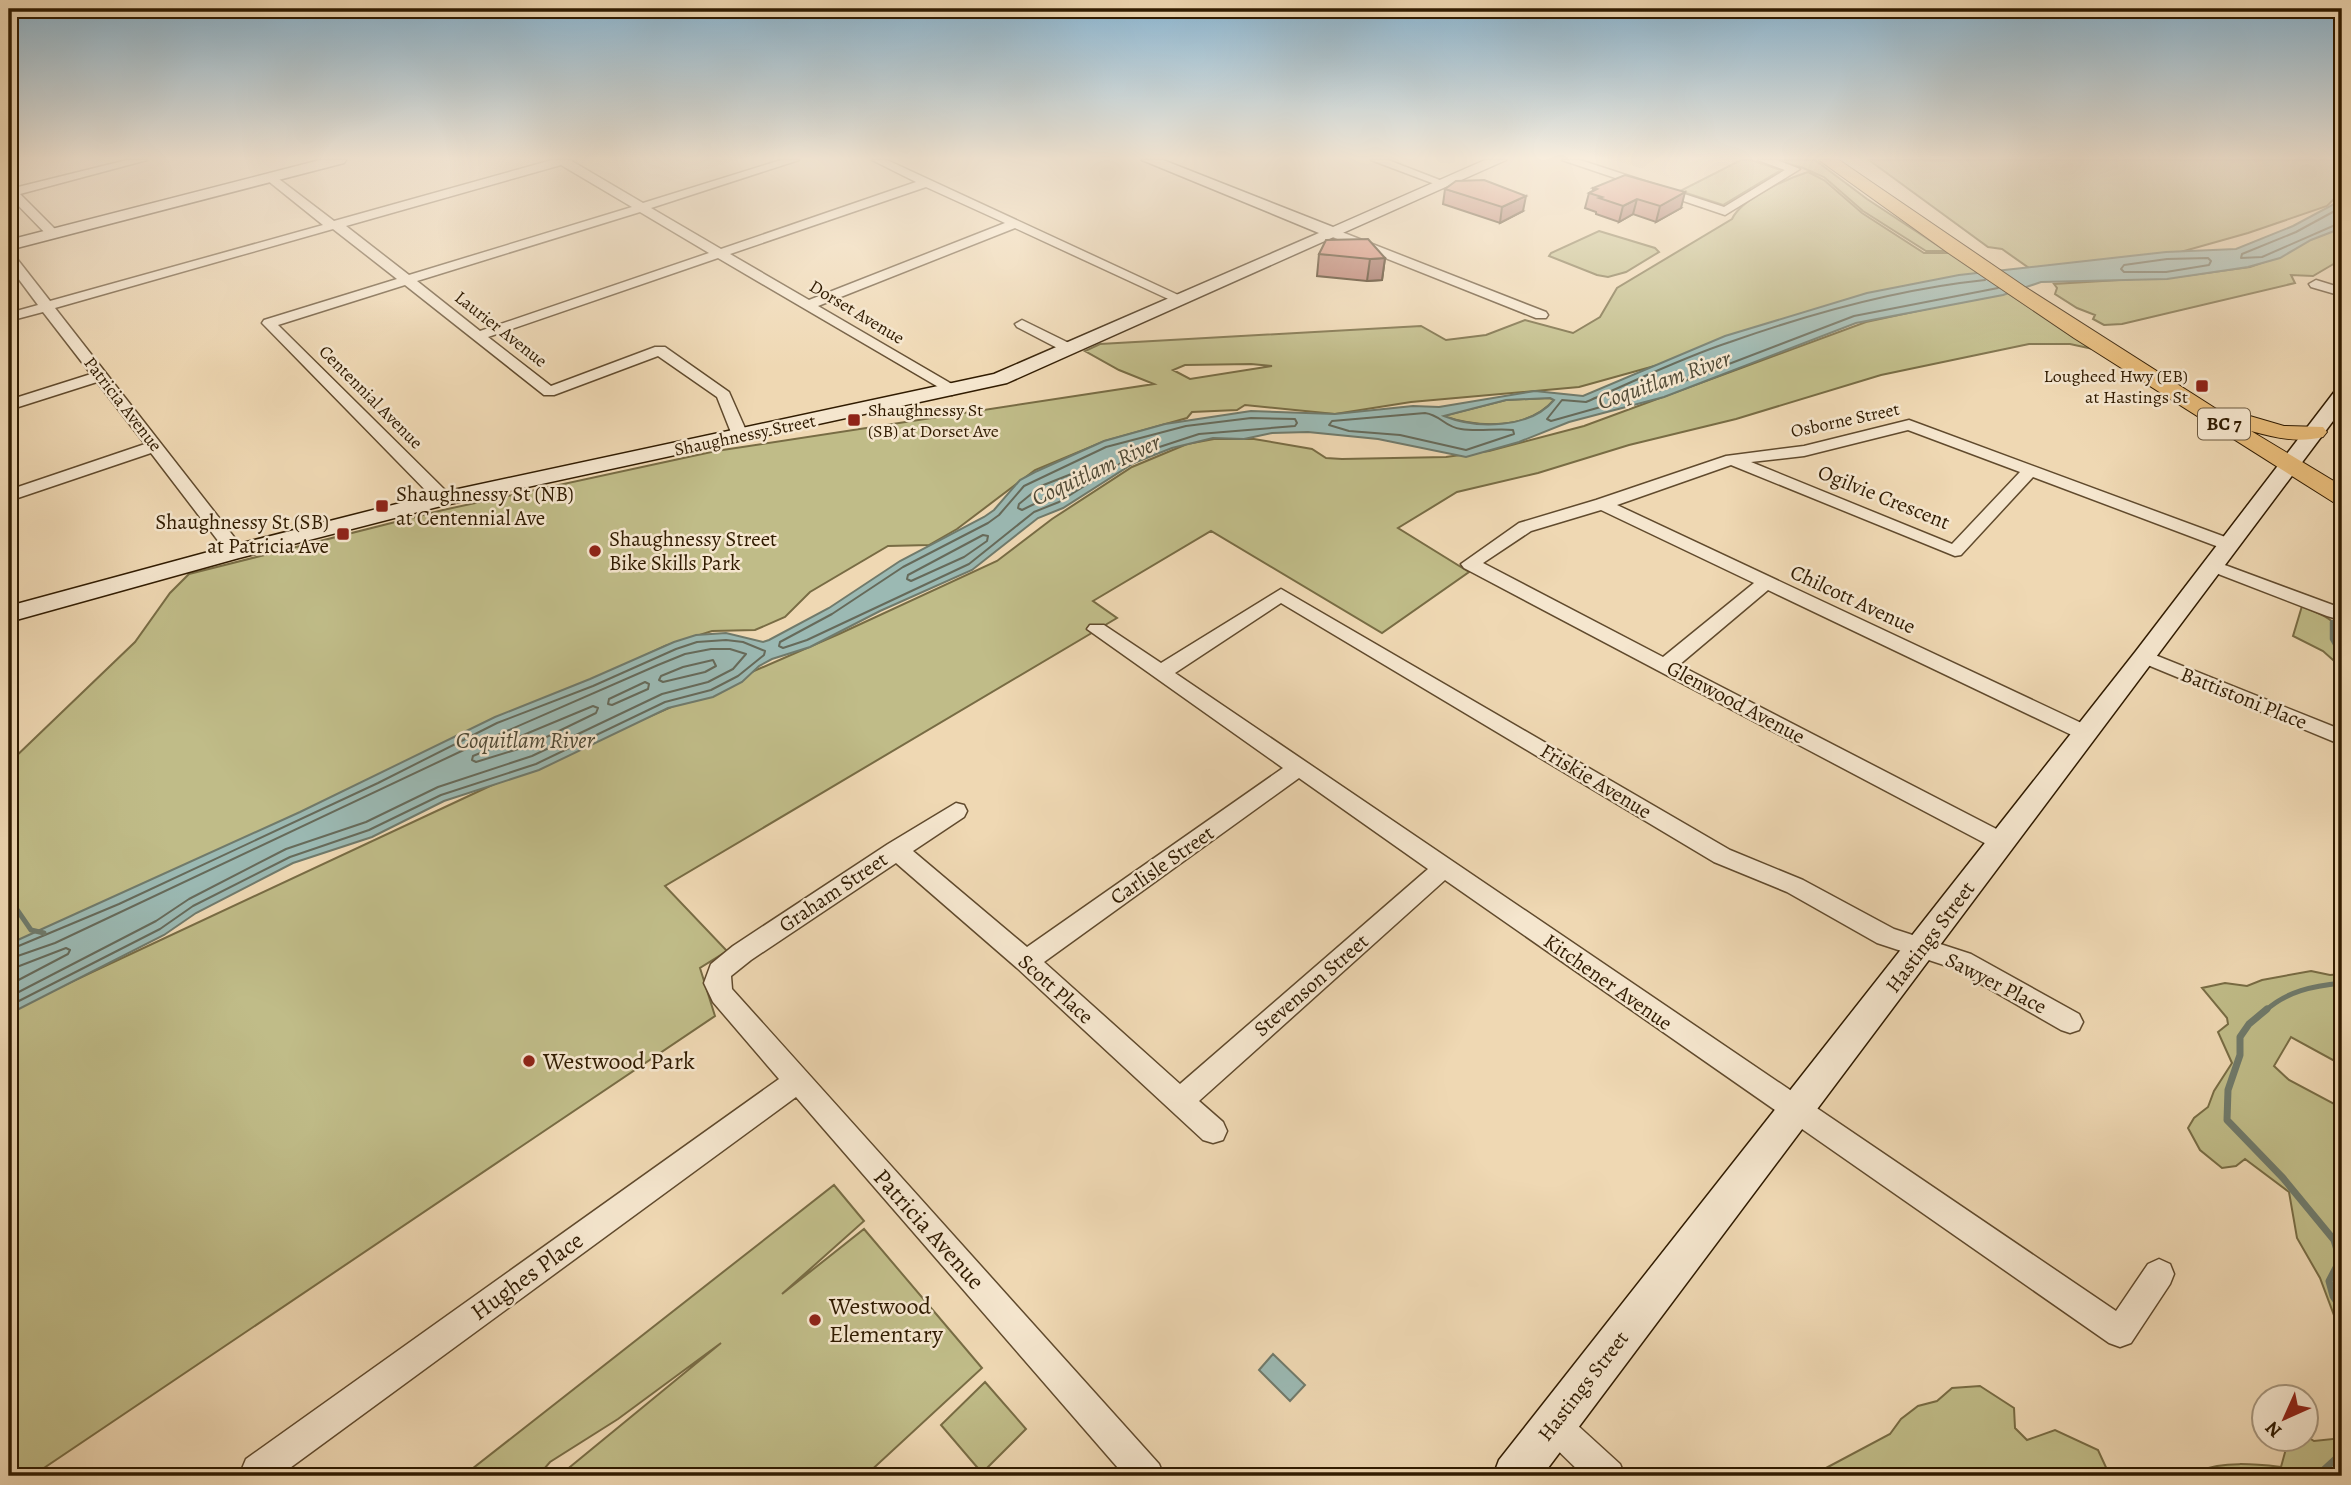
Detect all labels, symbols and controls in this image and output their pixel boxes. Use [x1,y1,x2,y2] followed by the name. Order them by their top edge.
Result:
[805,274,909,350] street label: Dorset Avenue
[450,285,552,373] street label: Laurier Avenue
[314,340,428,454] street label: Centennial Avenue
[1593,342,1736,417] water label: Coquitlam River
[78,352,168,456] street label: Patricia Avenue
[2044,364,2188,409] place label: Lougheed Hwy (EB) at Hastings St
[2194,378,2210,394] marker: Lougheed Hwy (EB) at Hastings St
[1788,397,1902,443] street label: Osborne Street
[868,398,999,443] place label: Shaughnessy St (SB) at Dorset Ave
[672,408,818,462] street label: Shaughnessy Street
[2198,408,2250,440] road number: BC 7
[846,412,862,428] marker: Shaughnessy St (SB) at Dorset Ave
[1027,426,1166,513] water label: Coquitlam River
[1814,458,1954,536] street label: Ogilvie Crescent
[396,480,574,532] place label: Shaughnessy St (NB) at Centennial Ave
[374,498,390,514] marker: Shaughnessy St (NB) at Centennial Ave
[155,508,329,560] place label: Shaughnessy St (SB) at Patricia Ave
[609,525,777,577] place label: Shaughnessy Street Bike Skills Park
[335,526,351,542] marker: Shaughnessy St (SB) at Patricia Ave
[587,543,603,559] marker: Shaughnessy Street Bike Skills Park
[1786,558,1920,640] street label: Chilcott Avenue
[1662,654,1810,750] street label: Glenwood Avenue
[2177,660,2311,736] street label: Battistoni Place
[456,725,595,756] water label: Coquitlam River
[1535,737,1657,825] street label: Friskie Avenue
[1104,819,1220,911] street label: Carlisle Street
[773,845,893,939] street label: Graham Street
[1879,876,1981,998] street label: Hastings Street
[1248,927,1374,1043] street label: Stevenson Street
[1538,927,1678,1037] street label: Kitchener Avenue
[1941,946,2051,1020] street label: Sawyer Place
[1012,948,1100,1030] street label: Scott Place
[542,1045,695,1077] place label: Westwood Park
[521,1053,537,1069] marker: Westwood Park
[866,1162,992,1296] street label: Patricia Avenue
[464,1224,590,1328] street label: Hughes Place
[828,1290,943,1350] place label: Westwood Elementary
[807,1312,823,1328] marker: Westwood Elementary
[1531,1325,1635,1447] street label: Hastings Street
[2250,1384,2320,1454] north arrow
[2259,1415,2288,1443] text: N

